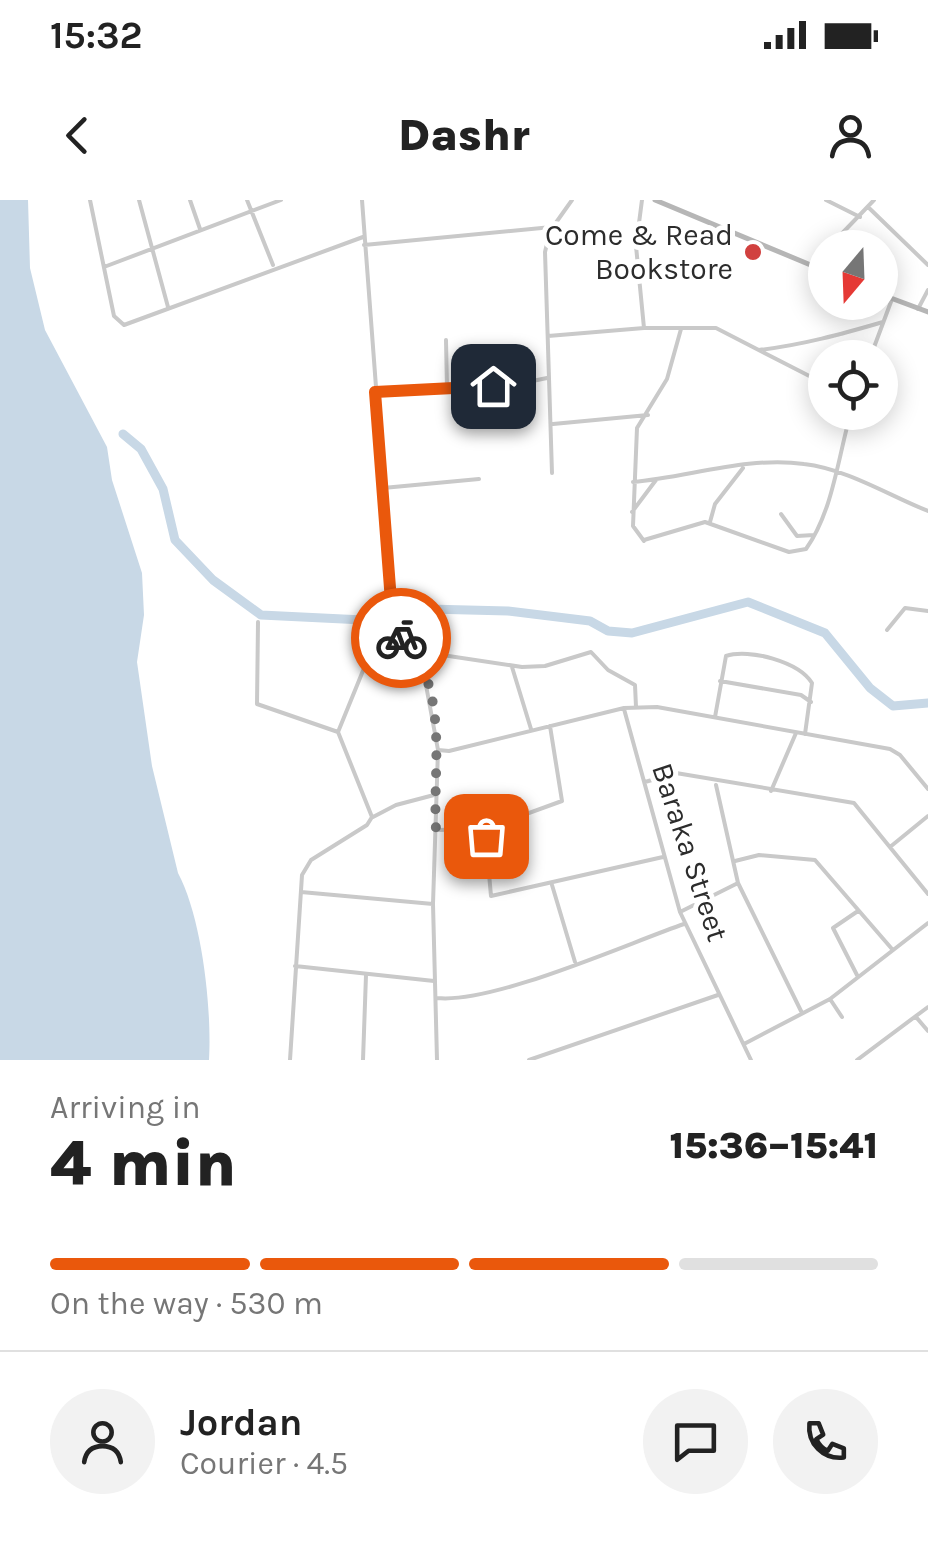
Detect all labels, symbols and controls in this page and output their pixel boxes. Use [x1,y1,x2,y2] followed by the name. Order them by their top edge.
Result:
[50,13,143,58] text: 15:32
[50,108,105,163] icon: back
[823,108,878,163] icon: person
[398,109,530,161] text: Dashr
[545,217,733,287] place label: Come & Read Bookstore
[808,230,898,320] north arrow
[808,230,898,430] map controls
[742,241,764,263] marker: Come & Read Bookstore
[808,340,898,430] button: locate
[451,344,536,429] pin
[466,359,521,414] icon: home
[351,588,451,688] courier
[374,611,429,666] icon: bike
[644,758,736,946] street label: Baraka Street
[444,794,529,879] pin
[459,809,514,864] icon: bag
[50,1089,201,1126] text: Arriving in
[670,1123,878,1168] text: 15:36–15:41
[50,1125,237,1201] text: 4 min
[50,1285,323,1322] text: On the way · 530 m
[50,1389,155,1494] button: person
[643,1389,748,1494] button: chat
[773,1389,878,1494] button: phone
[180,1400,303,1445] text: Jordan
[180,1445,348,1482] text: Courier · 4.5

